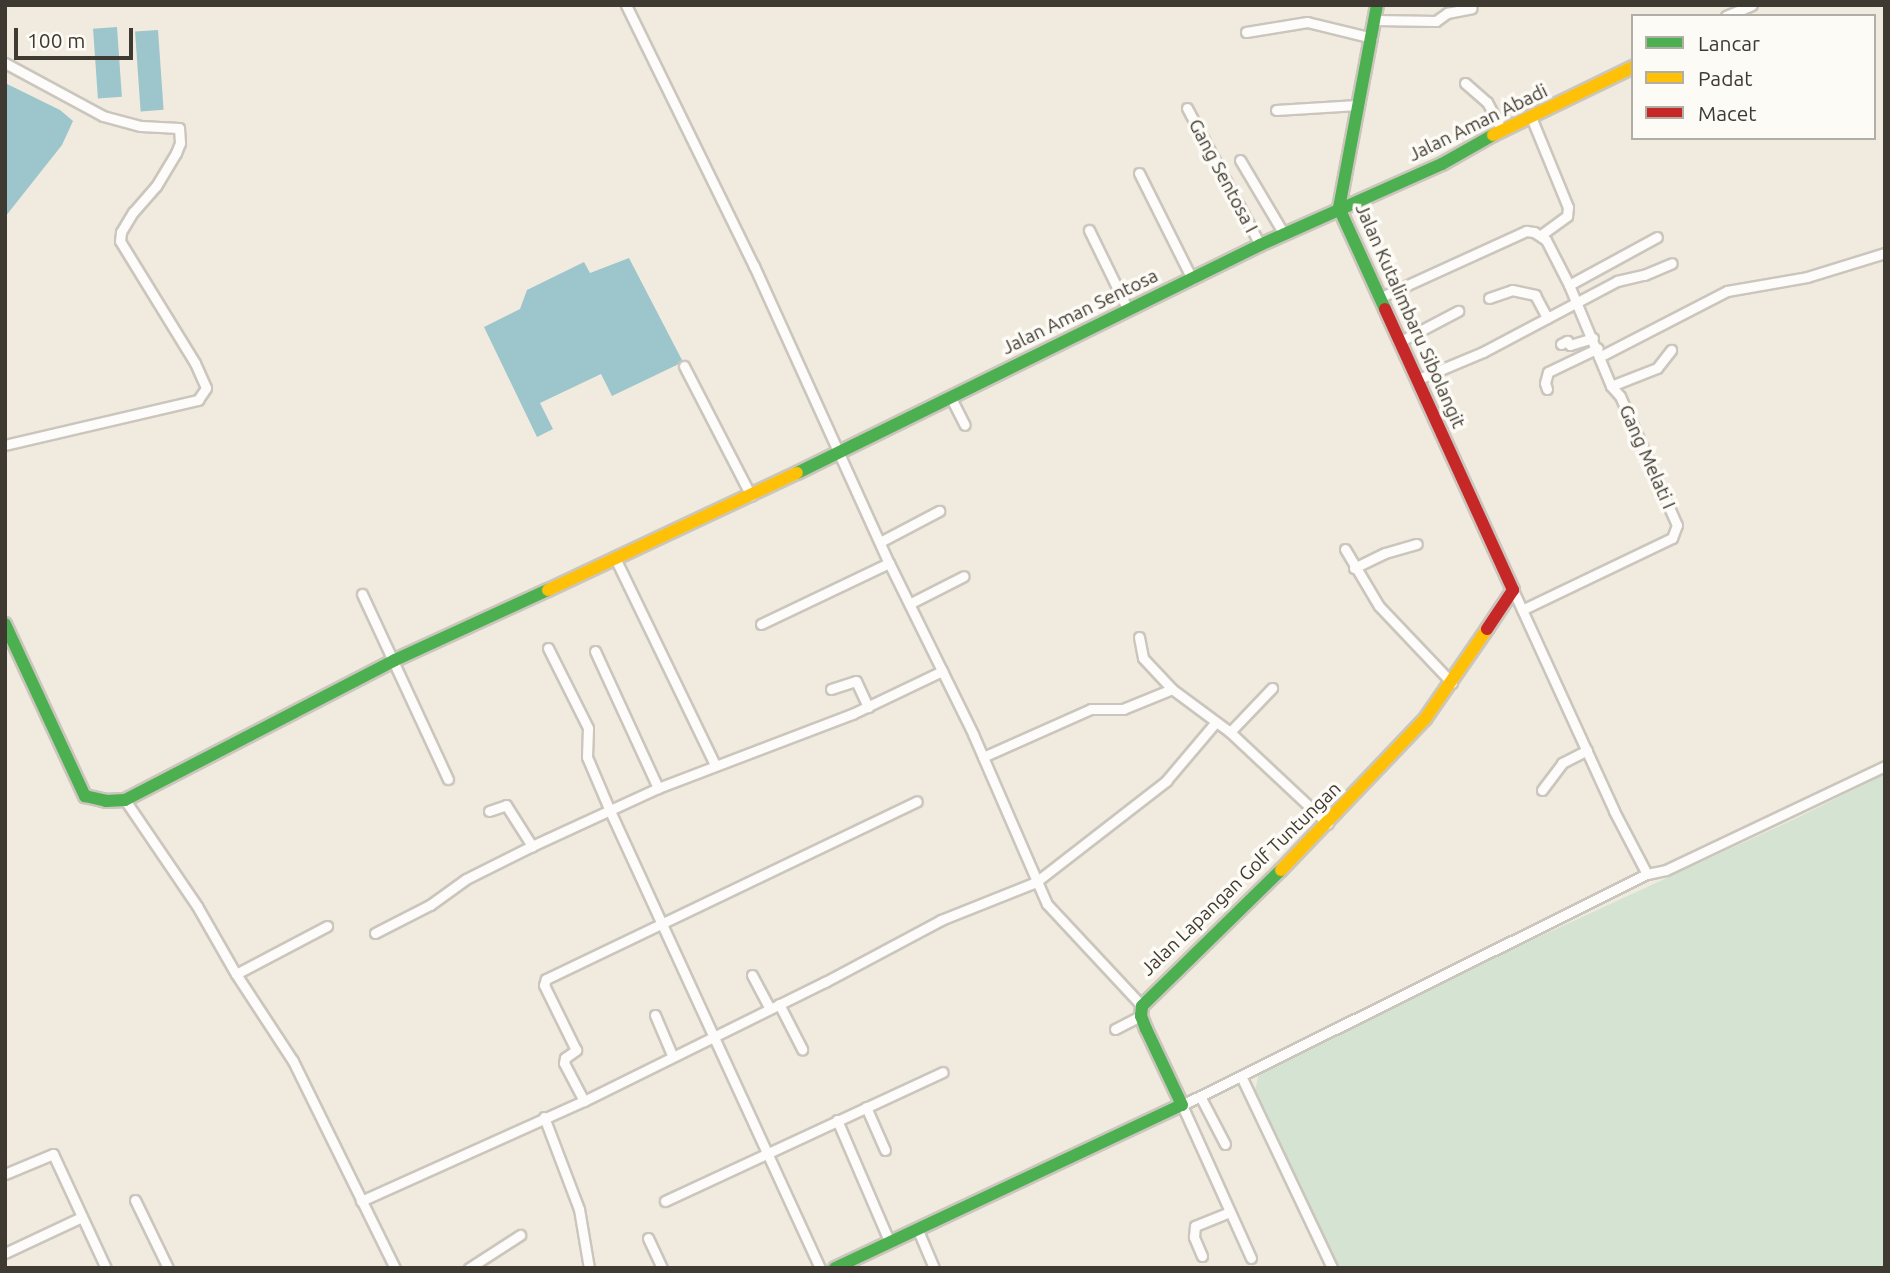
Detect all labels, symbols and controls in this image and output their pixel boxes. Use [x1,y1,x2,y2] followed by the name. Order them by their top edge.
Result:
[18,14,136,58] scale bar
[1631,14,1876,140] legend
[27,28,85,52] text: 100 m
[1698,31,1760,55] text: Lancar
[1698,66,1753,90] text: Padat
[1405,79,1551,167] street label: Jalan Aman Abadi
[1698,101,1757,125] text: Macet
[1183,115,1263,237] street label: Gang Sentosa I
[1350,200,1470,432] street label: Jalan Kutalimbaru Sibolangit
[998,264,1162,360] street label: Jalan Aman Sentosa
[1614,401,1680,513] street label: Gang Melati I
[1136,777,1346,981] street label: Jalan Lapangan Golf Tuntungan

